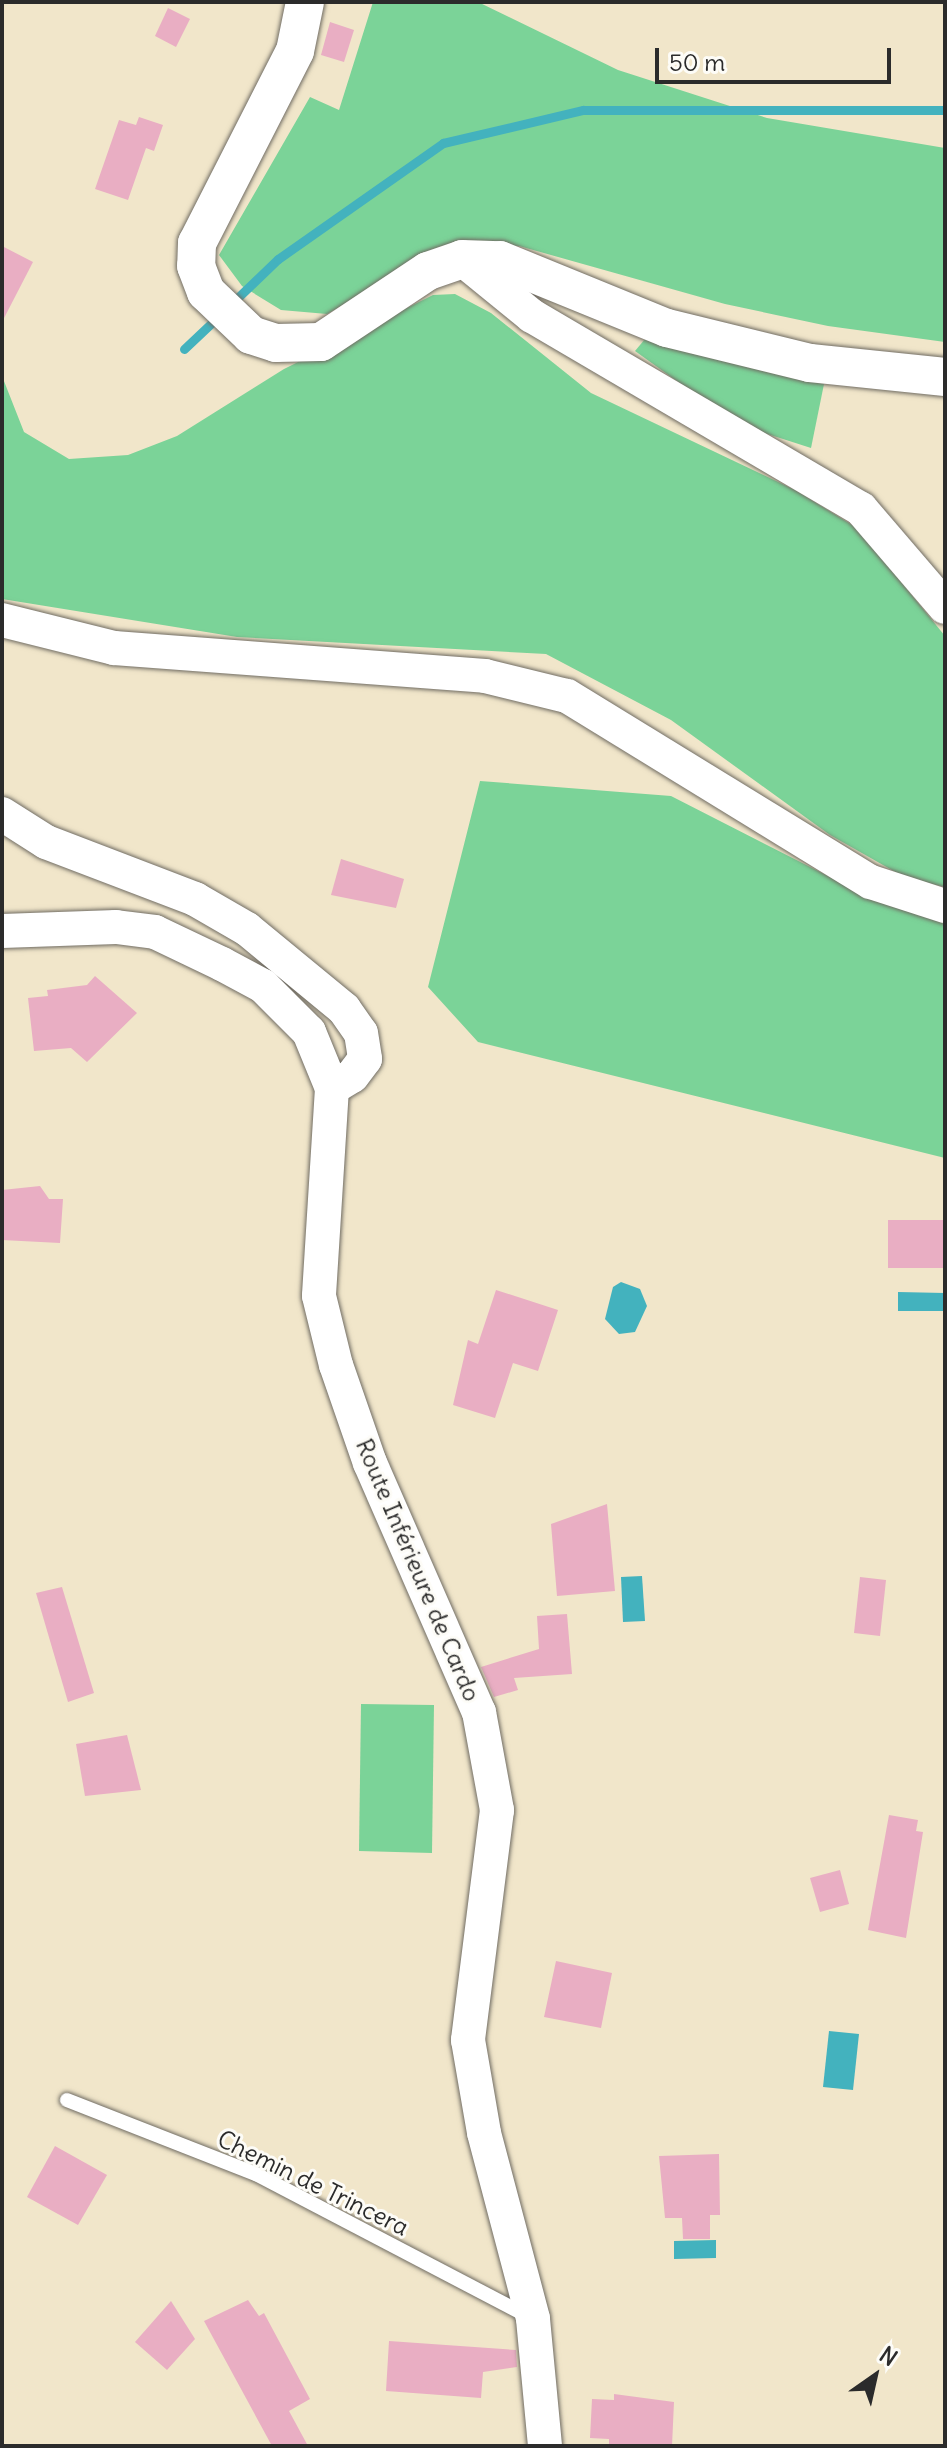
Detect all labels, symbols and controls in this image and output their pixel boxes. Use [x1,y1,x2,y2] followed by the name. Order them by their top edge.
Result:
[659,32,895,82] scale bar
[669,47,725,77] text: 50 m
[350,1434,486,1706] street label: Route Inférieure de Cardo
[213,2124,413,2242] street label: Chemin de Trincera
[835,2336,915,2416] north arrow
[874,2340,903,2372] text: N

